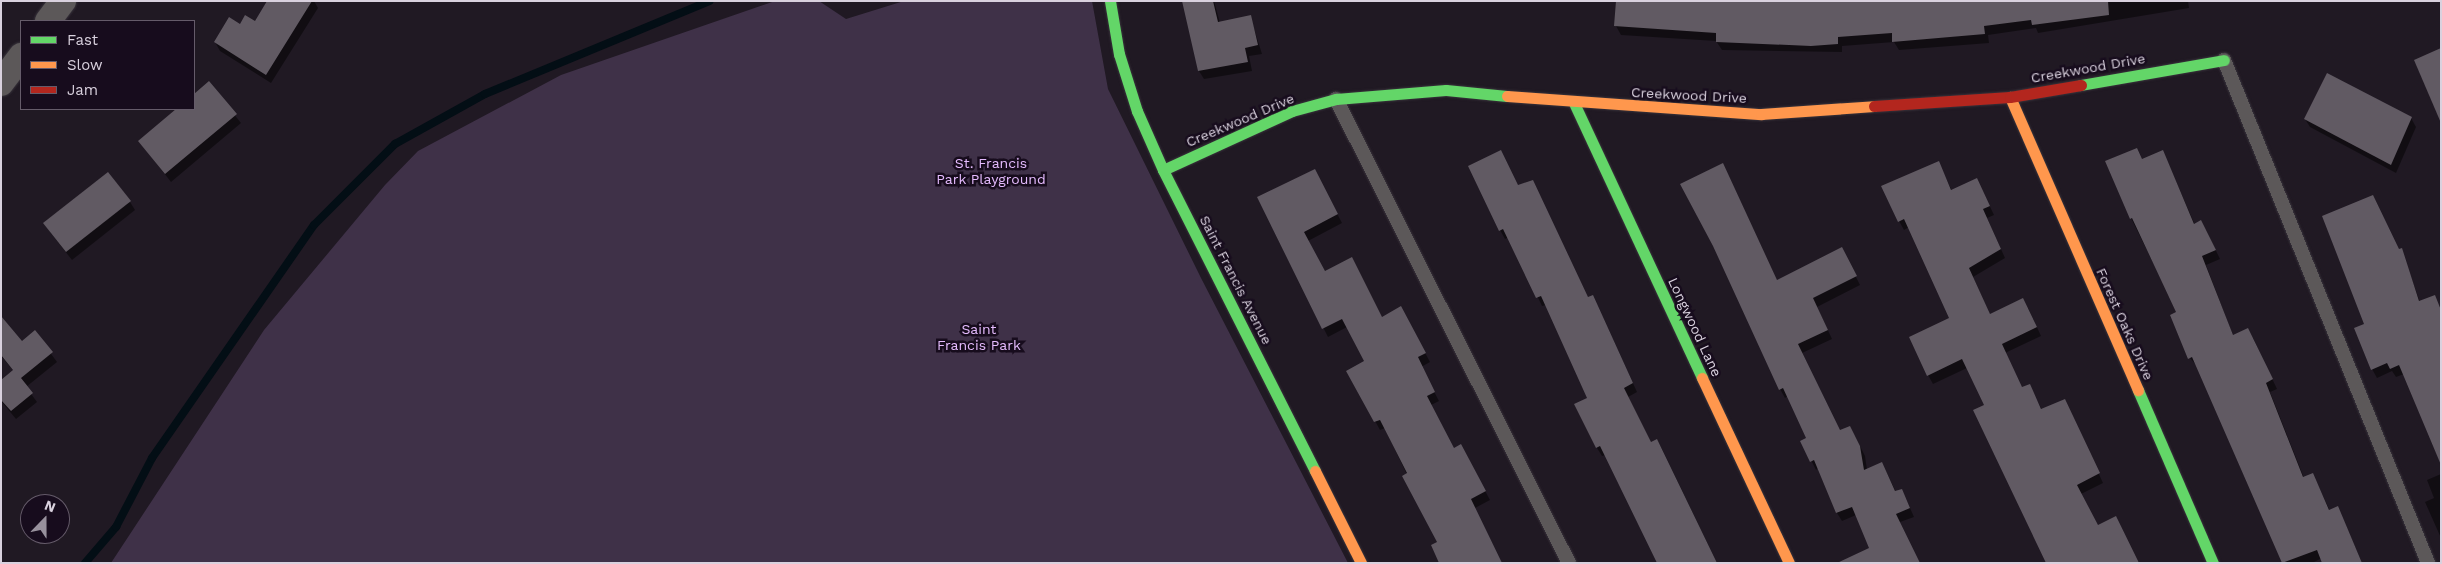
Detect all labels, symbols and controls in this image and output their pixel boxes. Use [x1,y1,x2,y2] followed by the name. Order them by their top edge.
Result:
[20,20,195,110] legend
[67,31,98,49] text: Fast
[2030,50,2146,86] street label: Creekwood Drive
[67,56,103,74] text: Slow
[67,81,98,99] text: Jam
[1631,84,1747,106] street label: Creekwood Drive
[1183,90,1297,150] street label: Creekwood Drive
[936,155,1046,188] park label: St. Francis Park Playground
[1196,212,1276,348] street label: Saint Francis Avenue
[2093,265,2157,383] street label: Forest Oaks Drive
[1665,275,1725,379] street label: Longwood Lane
[937,321,1021,354] park label: Saint Francis Park
[20,494,70,544] north arrow
[42,497,58,515] text: N

